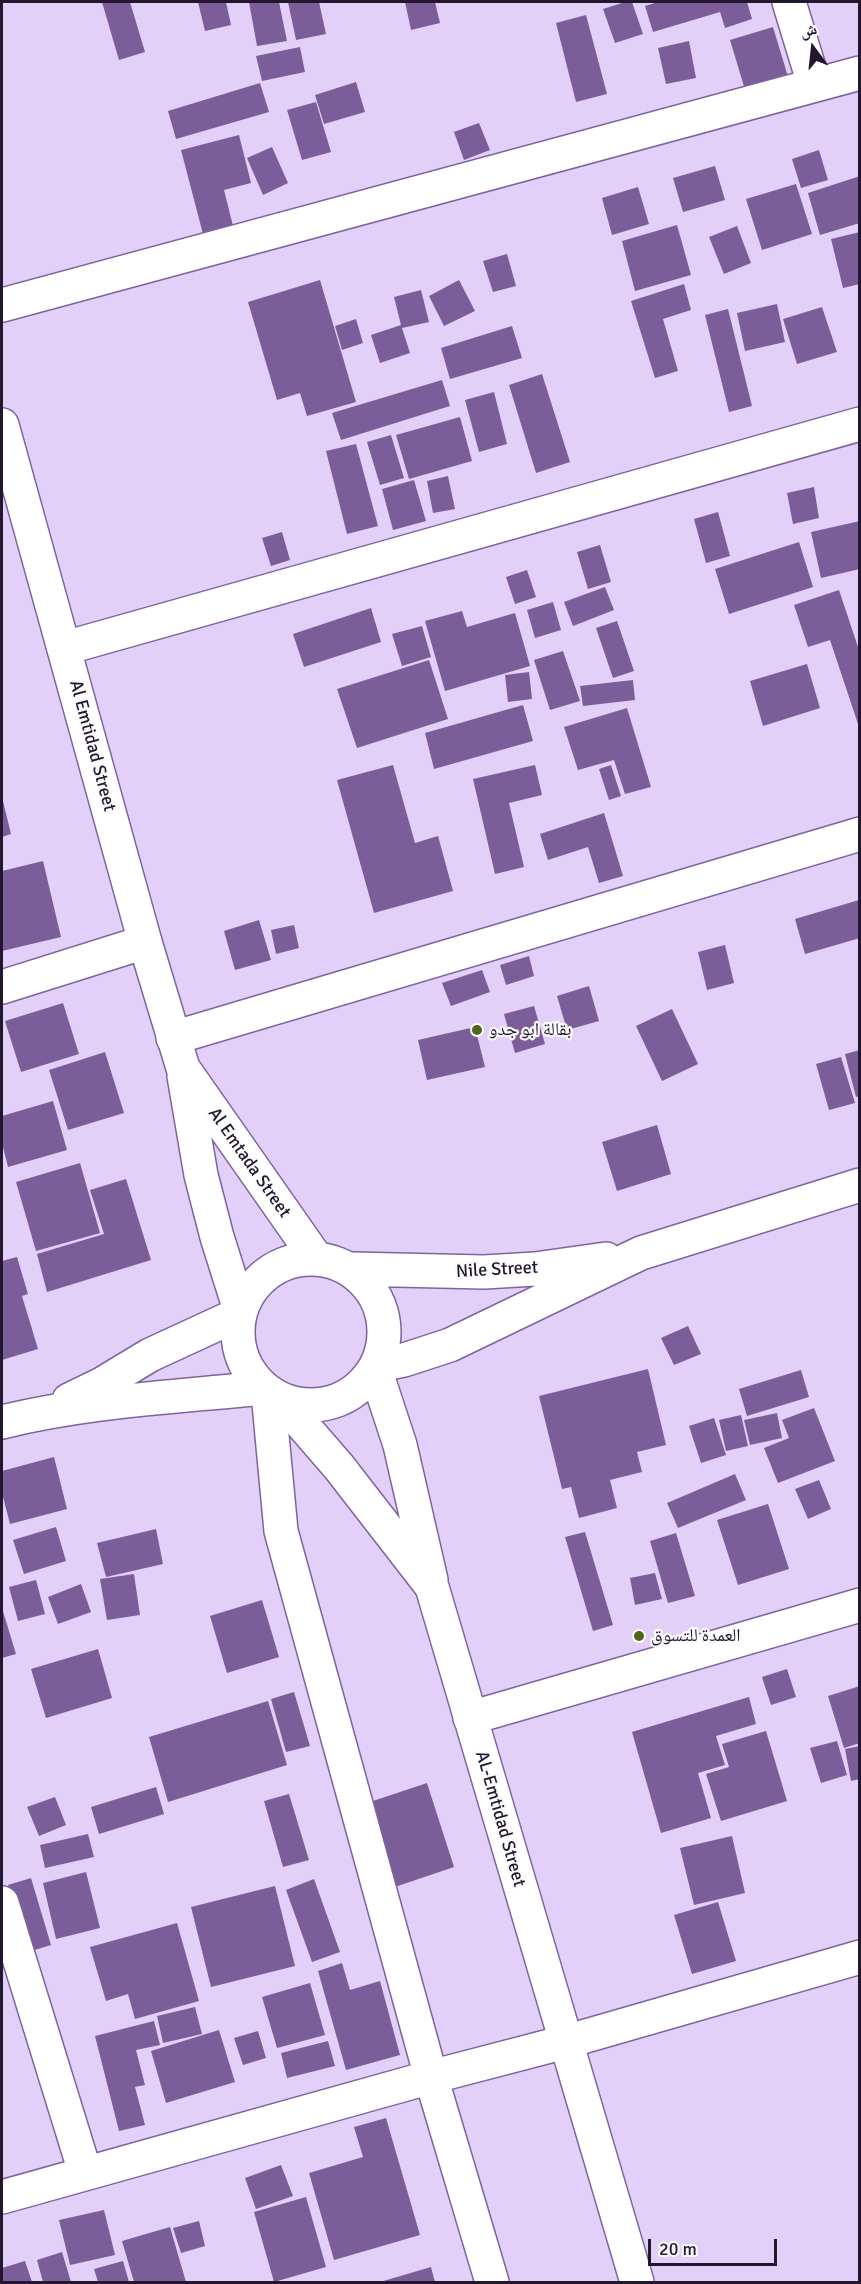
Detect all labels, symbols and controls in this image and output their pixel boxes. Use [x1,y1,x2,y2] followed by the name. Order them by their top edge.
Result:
[783,18,843,78] north arrow
[798,19,819,42] text: ش
[64,678,120,814] street label: Al Emtidad Street
[489,1019,571,1041] place label: بقالة ابو جدو
[470,1023,484,1037] marker: بقالة ابو جدو
[203,1104,295,1222] street label: Al Emtada Street
[455,1257,539,1283] street label: Nile Street
[651,1625,741,1647] place label: العمدة للتسوق
[632,1629,646,1643] marker: العمدة للتسوق
[470,1749,530,1889] street label: AL-Emtidad Street
[651,2227,780,2265] scale bar
[659,2238,697,2260] text: 20 m

